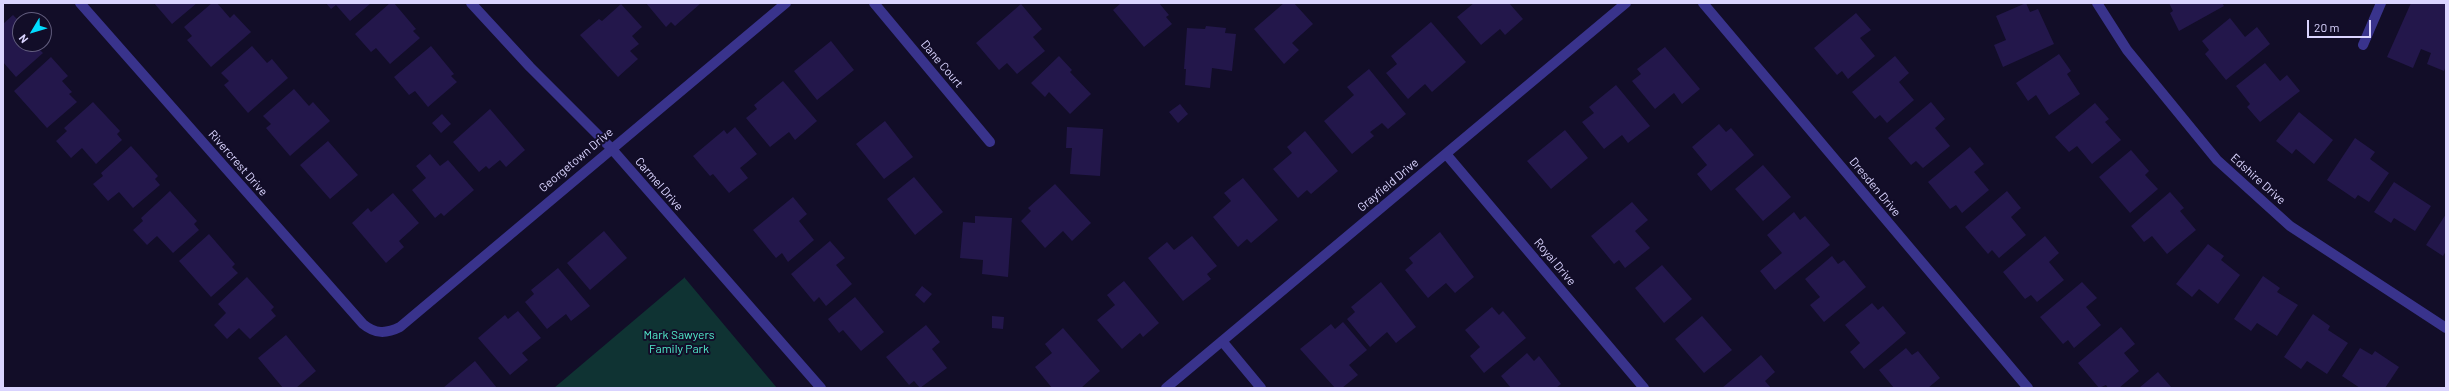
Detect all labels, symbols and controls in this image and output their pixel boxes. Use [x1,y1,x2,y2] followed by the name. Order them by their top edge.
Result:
[12,12,52,52] north arrow
[2309,12,2373,38] scale bar
[2314,20,2340,34] text: 20 m
[16,32,30,46] text: N
[918,37,966,91] street label: Dane Court
[536,125,616,195] street label: Georgetown Drive
[205,127,271,199] street label: Rivercrest Drive
[2228,151,2288,207] street label: Edshire Drive
[632,154,686,214] street label: Carmel Drive
[1354,155,1422,215] street label: Grayfield Drive
[1846,155,1904,219] street label: Dresden Drive
[1531,236,1579,288] street label: Royal Drive
[643,328,715,356] park label: Mark Sawyers Family Park

